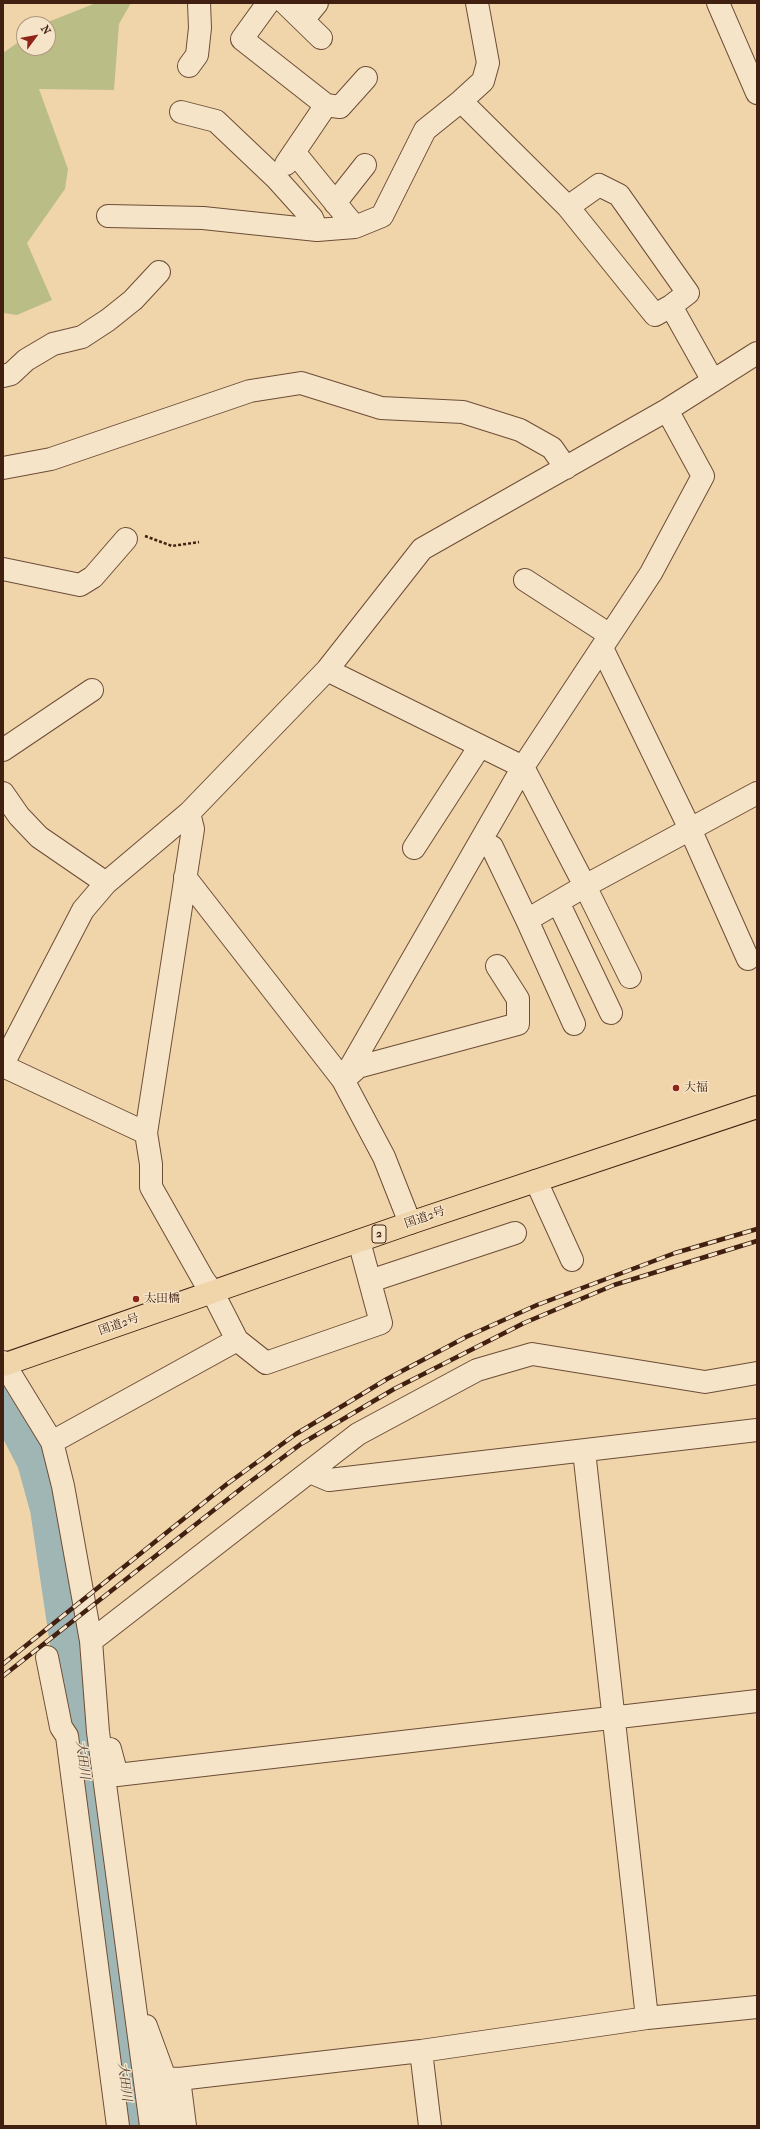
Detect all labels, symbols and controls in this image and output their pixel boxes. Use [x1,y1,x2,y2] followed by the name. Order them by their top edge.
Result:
[16,16,56,56] north arrow
[38,23,53,37] text: N
[684,1081,708,1095] place label: 大福
[671,1083,681,1093] marker: 大福
[403,1204,447,1232] street label: 国道2号
[372,1225,386,1243] road number: 2
[144,1292,180,1306] place label: 太田橋
[131,1294,141,1304] marker: 太田橋
[97,1311,141,1339] street label: 国道2号
[72,1740,92,1780] water label: 大田川
[114,2062,134,2102] water label: 大田川

